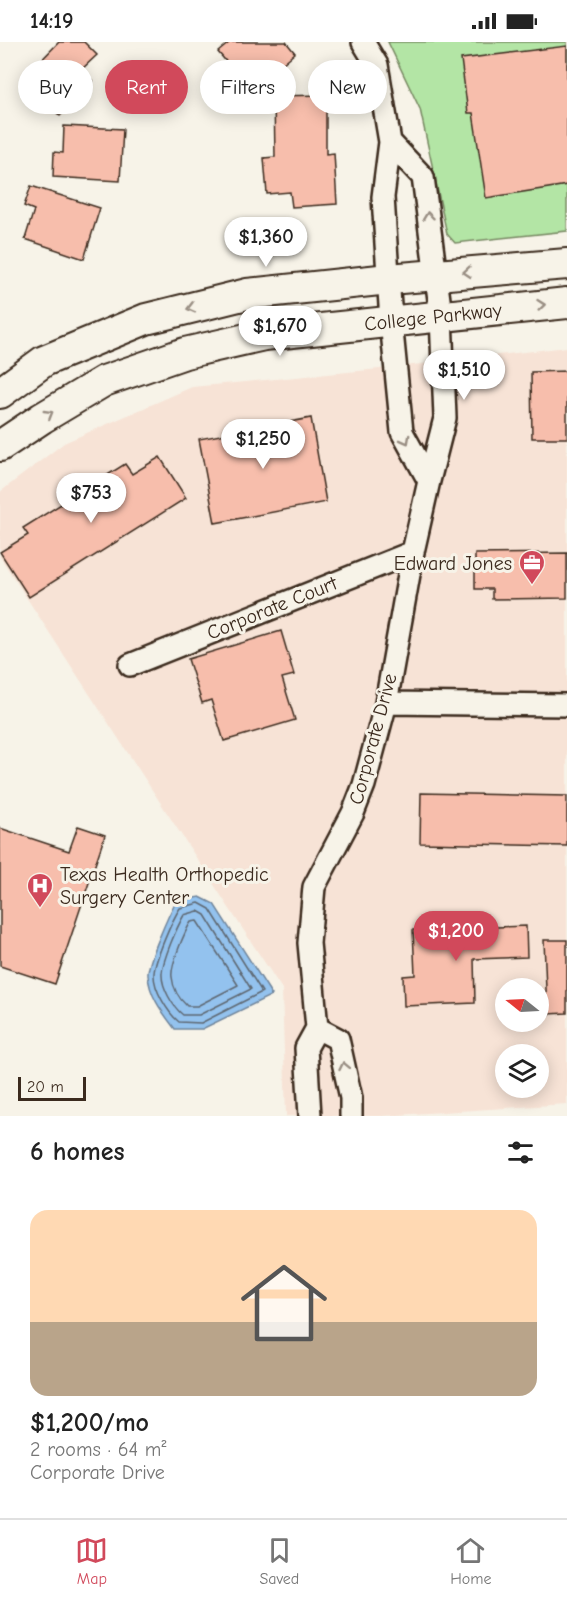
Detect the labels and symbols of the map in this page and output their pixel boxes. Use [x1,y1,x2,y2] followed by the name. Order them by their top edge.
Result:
[422,211,435,220] one-way arrow
[217,217,315,268] pin: $1,360
[462,265,471,278] one-way arrow
[363,298,503,336] street label: College Parkway
[537,299,546,312] one-way arrow
[186,301,196,314] one-way arrow
[231,306,329,357] pin: $1,670
[415,350,513,401] pin: $1,510
[43,410,53,421] one-way arrow
[214,419,312,470] pin: $1,250
[399,434,411,445] one-way arrow
[55,473,127,524] pin: $753
[517,548,547,586] office icon: Edward Jones
[394,552,512,575] place label: Edward Jones
[203,571,342,645] street label: Corporate Court
[344,671,402,807] street label: Corporate Drive
[60,863,269,909] place label: Texas Health Orthopedic Surgery Center
[25,871,55,909] hospital icon: Texas Health Orthopedic Surgery Center
[407,911,505,962] pin: $1,200
[495,978,549,1032] north arrow
[338,1061,351,1071] one-way arrow
[18,1074,86,1102] scale bar

